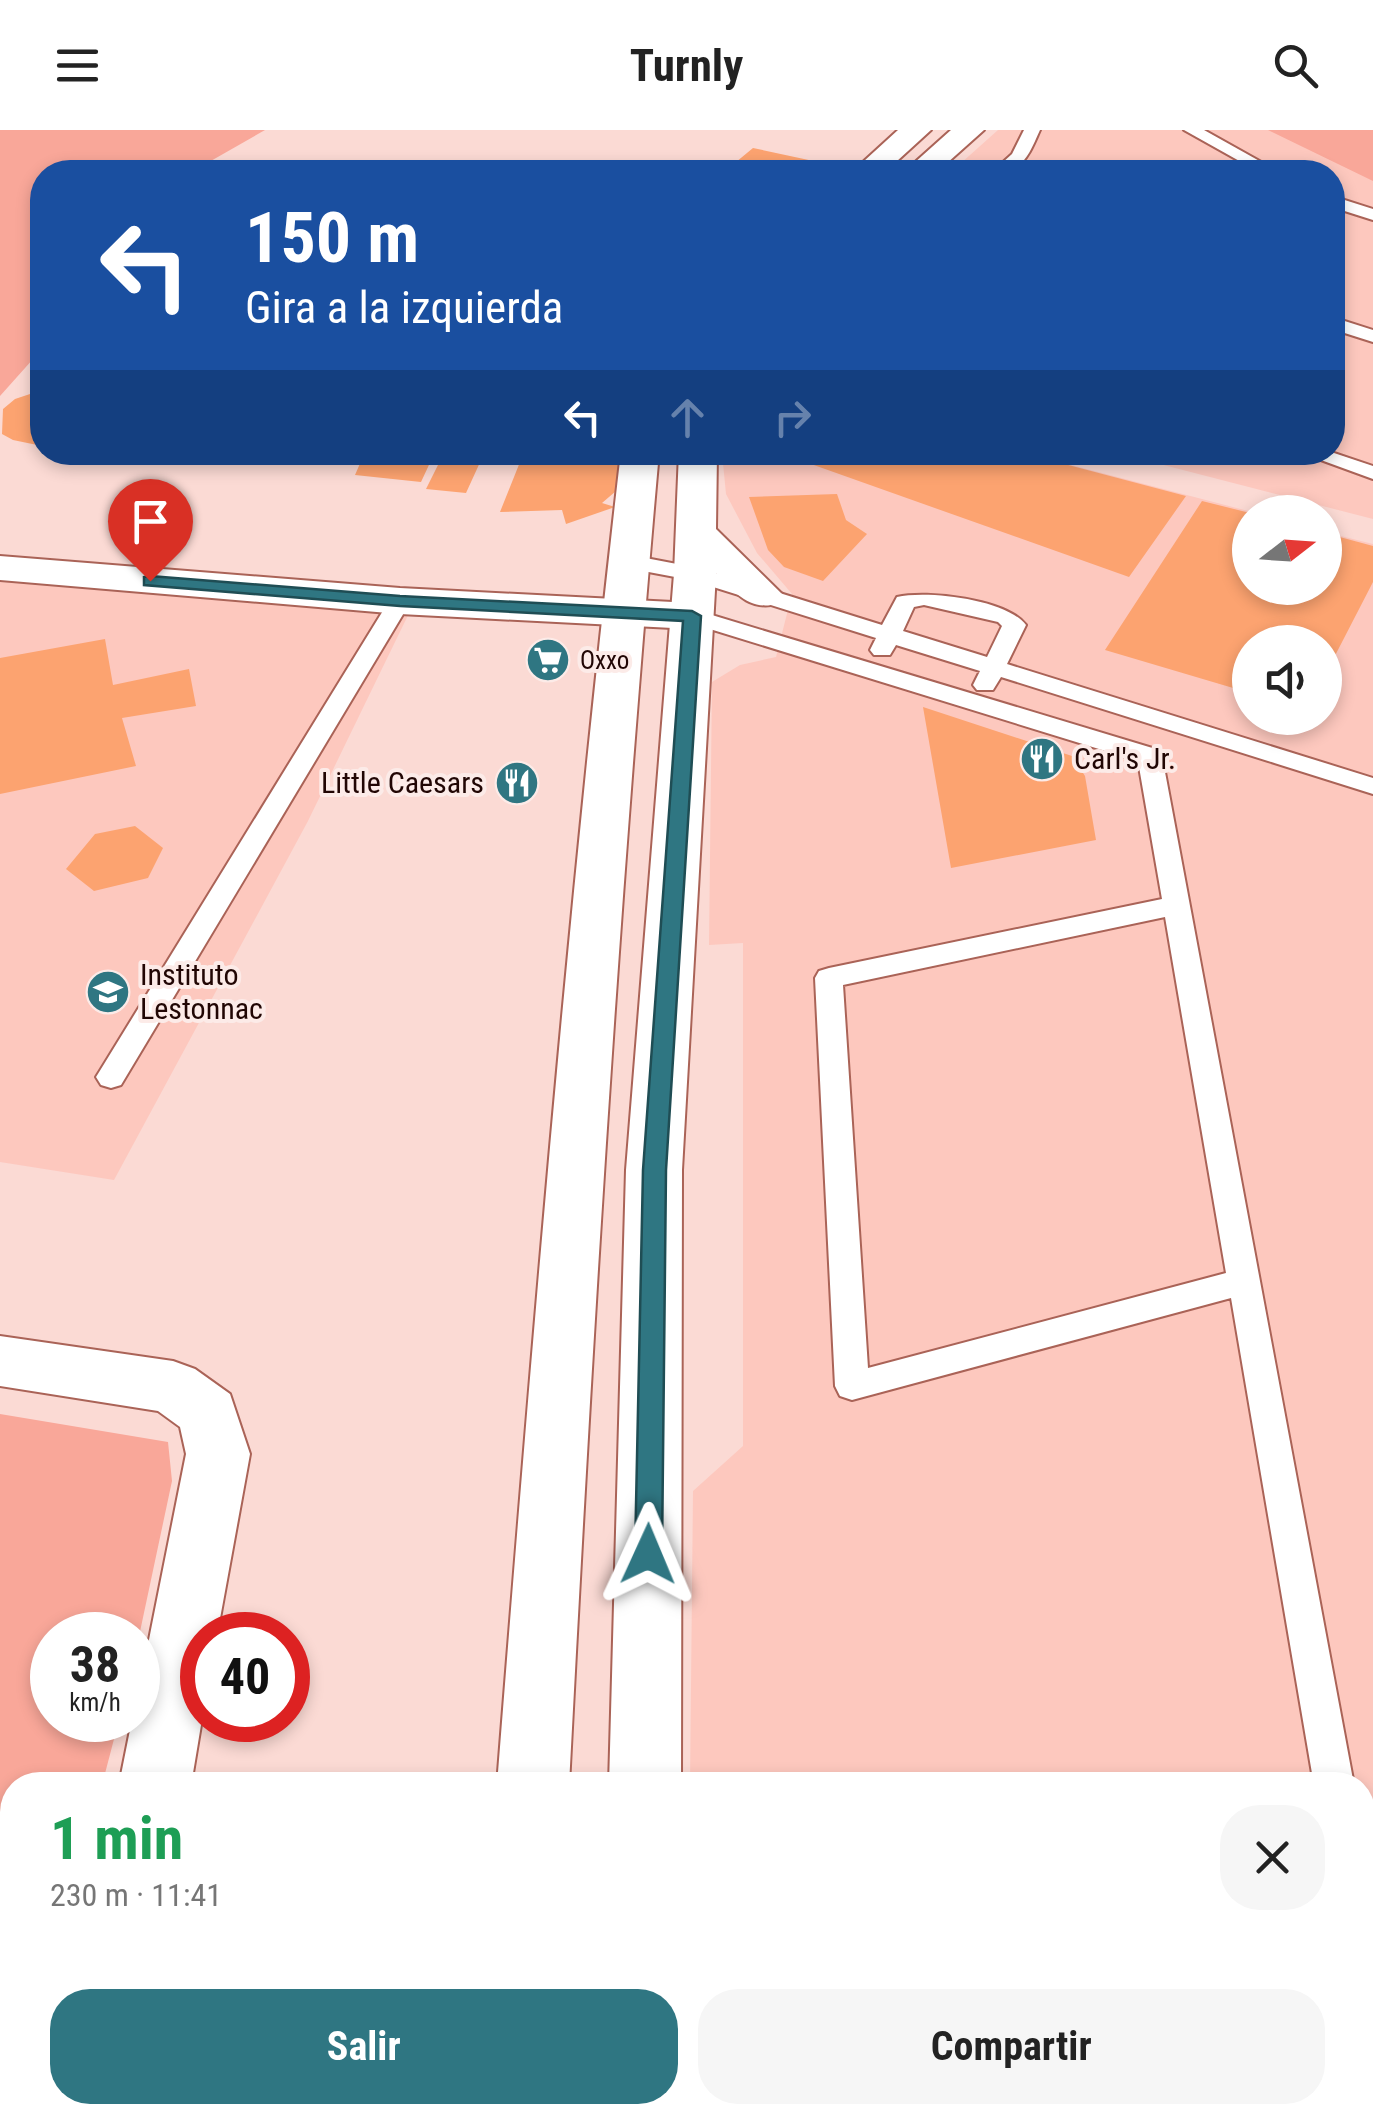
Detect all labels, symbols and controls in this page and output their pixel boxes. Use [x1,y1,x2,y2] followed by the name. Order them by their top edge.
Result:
[50,38,105,93] icon: menu
[1268,38,1323,93] icon: search
[630,39,743,92] text: Turnly
[245,197,419,279] text: 150 m
[80,200,210,330] icon: left
[245,281,563,334] text: Gira a la izquierda
[555,390,610,445] icon: left
[660,390,715,445] icon: ahead
[765,390,820,445] icon: right
[108,479,193,582] pin
[123,494,178,549] icon: arrive
[1232,495,1342,605] north arrow
[1232,495,1342,735] map controls
[1232,625,1342,735] button: sound
[525,637,571,683] supermarket icon: Oxxo
[580,646,629,675] place label: Oxxo
[1019,736,1065,782] restaurant icon: Carl's Jr.
[1074,741,1176,776] place label: Carl's Jr.
[494,760,540,806] restaurant icon: Little Caesars
[321,765,484,800] place label: Little Caesars
[140,957,263,1026] place label: Instituto Lestonnac
[85,969,131,1015] school or university icon: Instituto Lestonnac
[596,1502,700,1606] position arrow
[180,1612,310,1742] speed limit sign: 40
[70,1636,120,1694] text: 38
[69,1688,121,1717] text: km/h
[50,1803,183,1874] text: 1 min
[1220,1805,1325,1910] button: close
[50,1876,222,1914] text: 230 m · 11:41
[50,1989,678,2104] button: Salir
[698,1989,1325,2104] button: Compartir

